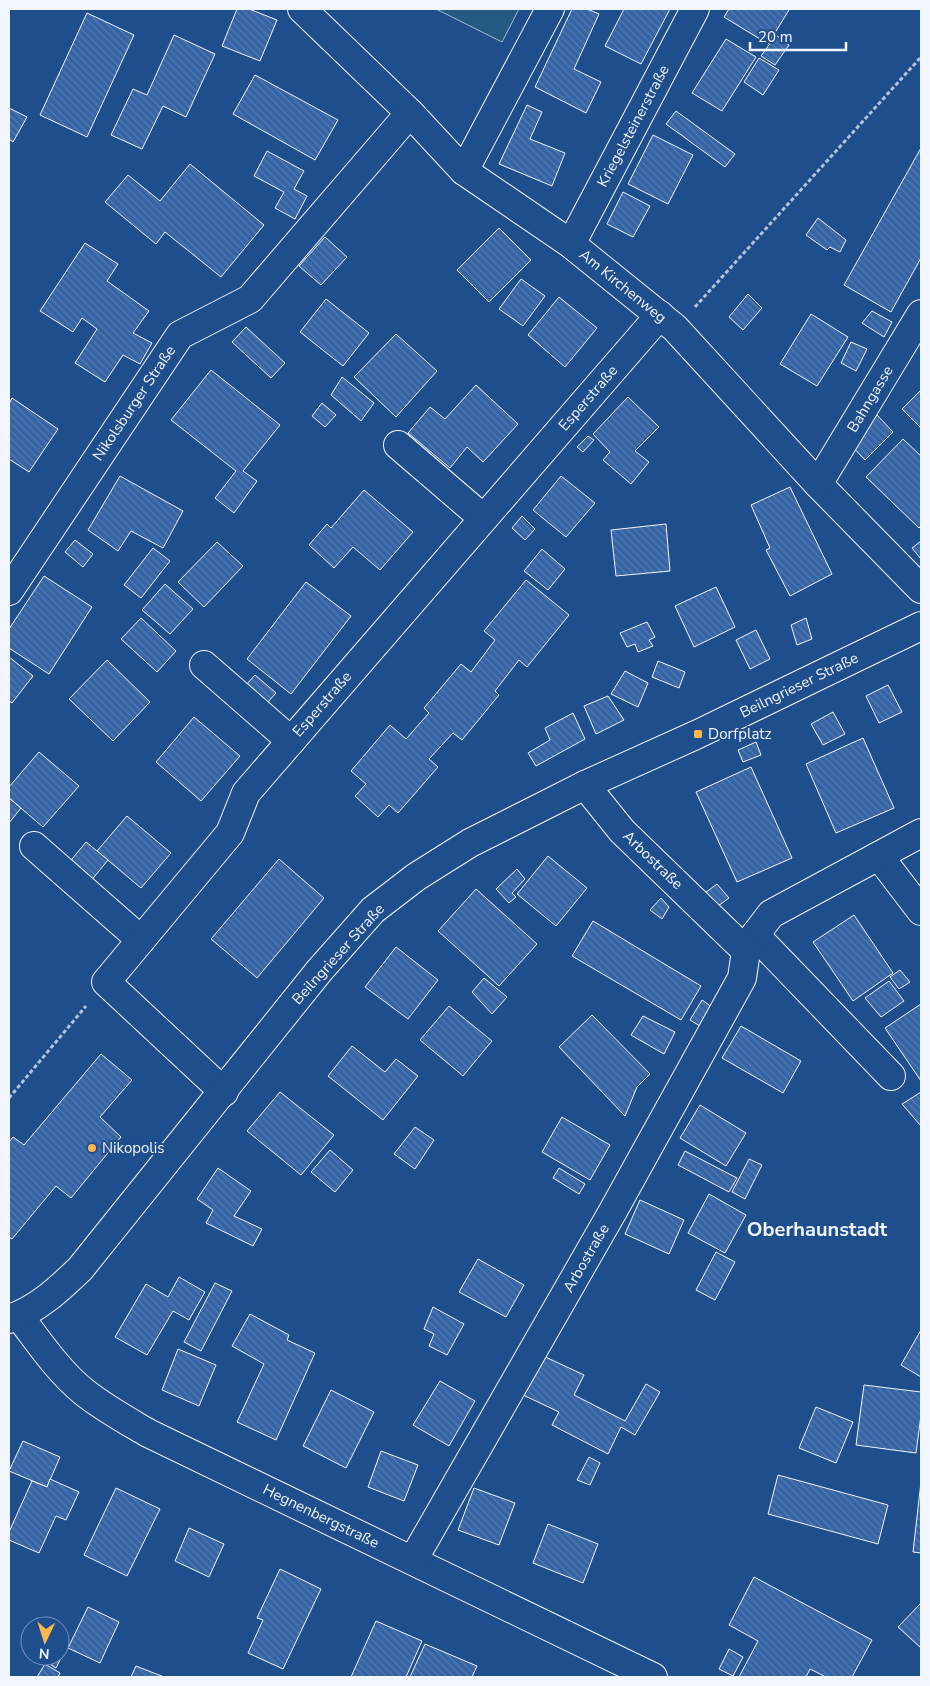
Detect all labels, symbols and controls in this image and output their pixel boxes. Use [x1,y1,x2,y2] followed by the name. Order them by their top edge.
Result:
[750,20,846,52] scale bar
[758,27,793,47] text: 20 m
[592,61,674,191] street label: Kriegelsteinerstraße
[575,245,671,327] street label: Am Kirchenweg
[88,341,180,465] street label: Nikolsburger Straße
[554,361,622,435] street label: Esperstraße
[842,362,898,436] street label: Bahngasse
[736,648,862,722] street label: Beilngrieser Straße
[288,667,356,741] street label: Esperstraße
[708,724,772,744] place label: Dorfplatz
[692,728,704,740] marker: Dorfplatz
[619,826,687,894] street label: Arbostraße
[287,899,389,1009] street label: Beilngrieser Straße
[102,1138,164,1158] place label: Nikopolis
[86,1142,98,1154] marker: Nikopolis
[747,1216,887,1243] district label: Oberhaunstadt
[558,1220,614,1296] street label: Arbostraße
[260,1479,382,1553] street label: Hegnenbergstraße
[20,1616,70,1666] north arrow
[38,1644,50,1663] text: N

